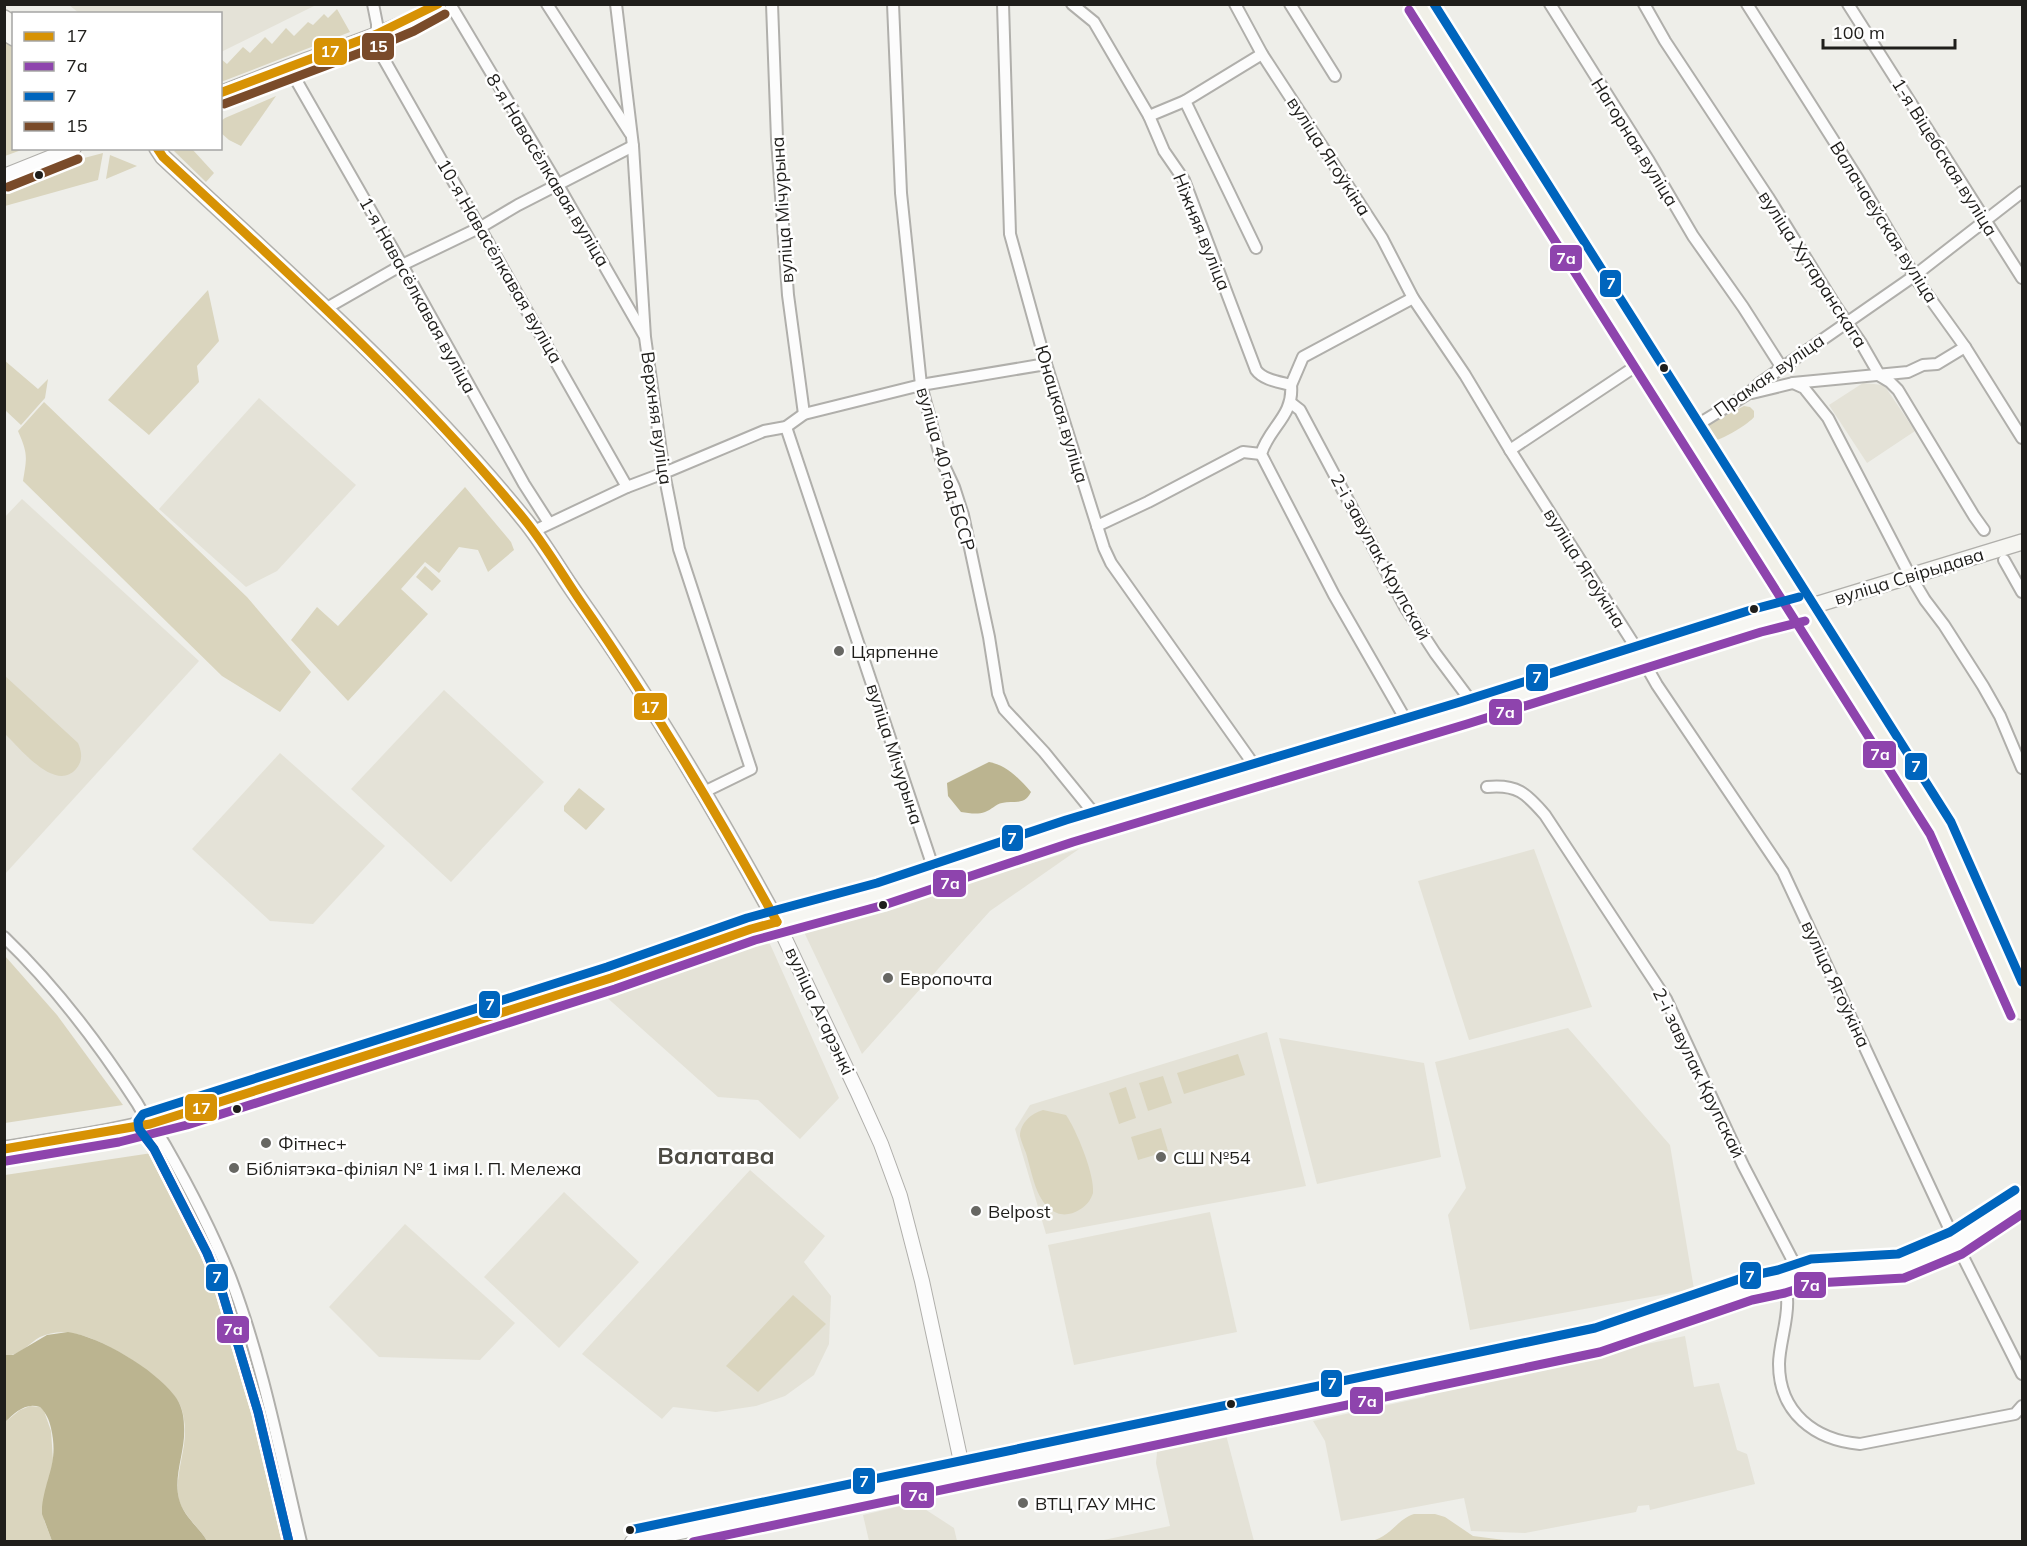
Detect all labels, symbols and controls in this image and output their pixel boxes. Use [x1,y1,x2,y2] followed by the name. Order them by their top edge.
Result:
[12,12,222,150] legend
[1823,12,1955,50] scale bar
[1832,21,1885,44] text: 100 m
[66,24,88,47] text: 17
[361,32,395,61] line badge: 15
[368,36,388,56] text: 15
[313,37,348,66] line badge: 17
[320,41,340,61] text: 17
[66,54,88,77] text: 7а
[481,69,615,271] street label: 8-я Навасёлкавая вуліца
[1586,74,1684,210] street label: Нагорная вуліца
[1887,74,2003,240] street label: 1-я Віцебская вуліца
[66,84,77,107] text: 7
[1282,92,1376,220] street label: вуліца Ягоўкіна
[66,114,88,137] text: 15
[765,136,799,284] street label: вуліца Мічурына
[1825,137,1943,307] street label: Валачаеўская вуліца
[432,155,568,367] street label: 10-я Навасёлкавая вуліца
[33,169,45,181] unlabelled marker
[1168,170,1236,294] street label: Ніжняя вуліца
[1754,186,1872,352] street label: вуліца Хутаранскага
[354,193,482,397] street label: 1-я Навасёлкавая вуліца
[1549,244,1583,272] line badge: 7а
[1556,248,1576,268] text: 7а
[1599,269,1622,298] line badge: 7
[1606,273,1616,293] text: 7
[1709,328,1829,422] street label: Прамая вуліца
[1030,342,1094,486] street label: Юнацкая вуліца
[636,350,678,486] street label: Верхняя вуліца
[1658,362,1670,374] unlabelled marker
[912,384,980,554] street label: вуліца 40 год БССР
[1326,470,1436,644] street label: 2-і завулак Крупскай
[1539,504,1631,632] street label: вуліца Ягоўкіна
[1831,542,1987,610] street label: вуліца Свірыдава
[1748,603,1760,615] unlabelled marker
[851,640,939,663] place label: Цярпенне
[832,644,846,658] marker: Цярпенне
[1525,663,1549,692] line badge: 7
[1532,667,1542,687] text: 7
[861,681,929,827] street label: вуліца Мічурына
[633,692,668,721] line badge: 17
[640,697,660,717] text: 17
[1488,698,1523,726] line badge: 7а
[1495,702,1515,722] text: 7а
[1862,740,1897,769] line badge: 7а
[1870,744,1890,764] text: 7а
[1904,752,1928,781] line badge: 7
[1911,756,1921,776] text: 7
[1001,824,1024,852] line badge: 7
[1007,828,1017,848] text: 7
[932,869,967,898] line badge: 7а
[940,873,960,893] text: 7а
[877,899,889,911] unlabelled marker
[1797,917,1875,1051] street label: вуліца Ягоўкіна
[780,943,860,1079] street label: вуліца Агарэнкі
[900,967,993,990] place label: Европочта
[881,971,895,985] marker: Европочта
[1648,984,1750,1162] street label: 2-і завулак Крупскай
[478,990,501,1019] line badge: 7
[485,994,495,1014] text: 7
[184,1093,218,1122] line badge: 17
[191,1098,211,1118] text: 17
[231,1103,243,1115] unlabelled marker
[278,1132,347,1155] place label: Фітнес+
[259,1136,273,1150] marker: Фітнес+
[657,1140,775,1170] district label: Валатава
[1173,1146,1251,1169] place label: СШ №54
[1154,1150,1168,1164] marker: СШ №54
[246,1157,582,1180] place label: Бібліятэка-філіял № 1 імя І. П. Мележа
[227,1161,241,1175] marker: Бібліятэка-філіял № 1 імя І. П. Мележа
[988,1200,1051,1223] place label: Belpost
[969,1204,983,1218] marker: Belpost
[1739,1261,1762,1290] line badge: 7
[205,1263,229,1292] line badge: 7
[1745,1266,1755,1286] text: 7
[212,1267,222,1287] text: 7
[1793,1271,1827,1299] line badge: 7а
[1800,1275,1820,1295] text: 7а
[216,1315,250,1344] line badge: 7а
[223,1319,243,1339] text: 7а
[1320,1369,1343,1398] line badge: 7
[1327,1373,1337,1393] text: 7
[1349,1386,1384,1415] line badge: 7а
[1357,1391,1377,1411] text: 7а
[1225,1398,1237,1410] unlabelled marker
[852,1467,876,1495] line badge: 7
[859,1471,869,1491] text: 7
[900,1481,935,1509] line badge: 7а
[908,1485,928,1505] text: 7а
[1035,1492,1156,1515] place label: ВТЦ ГАУ МНС
[1016,1496,1030,1510] marker: ВТЦ ГАУ МНС
[624,1524,636,1536] unlabelled marker

